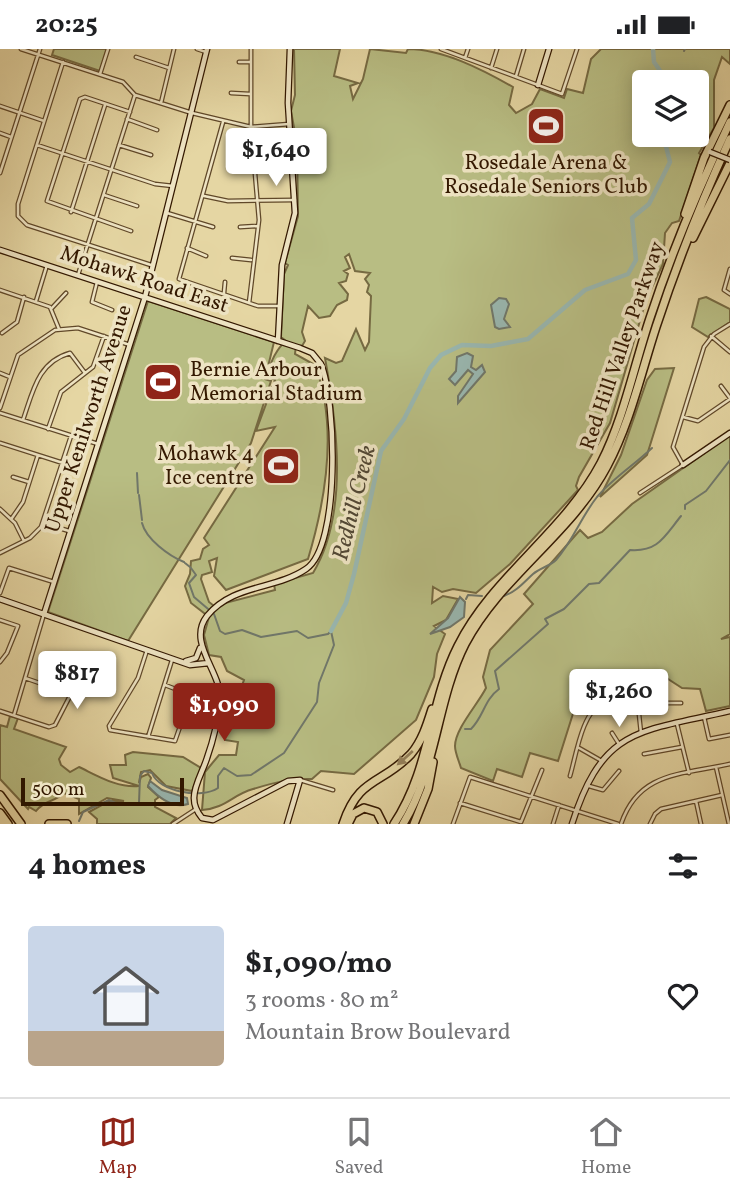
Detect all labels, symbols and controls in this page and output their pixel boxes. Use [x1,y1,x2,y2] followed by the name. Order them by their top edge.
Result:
[35,7,98,43] text: 20:25
[632,70,709,147] map controls
[632,70,709,147] button: layers
[525,105,567,147] sports icon: Rosedale Arena & Rosedale Seniors Club
[219,129,333,188] pin: $1,640
[242,135,310,167] text: $1,640
[444,149,648,202] place label: Rosedale Arena & Rosedale Seniors Club
[574,237,673,454] street label: Red Hill Valley Parkway
[56,239,232,321] street label: Mohawk Road East
[38,301,140,537] street label: Upper Kenilworth Avenue
[190,356,363,409] place label: Bernie Arbour Memorial Stadium
[142,361,184,403] sports icon: Bernie Arbour Memorial Stadium
[157,440,254,493] place label: Mohawk 4 Ice centre
[325,442,385,564] water label: Redhill Creek
[260,445,302,487] sports icon: Mohawk 4 Ice centre
[36,651,118,711] pin: $817
[54,658,100,690] text: $817
[562,669,676,729] pin: $1,260
[585,676,653,708] text: $1,260
[167,683,281,743] pin: $1,090
[189,690,259,722] text: $1,090
[396,750,414,766] one-way arrow
[21,775,184,807] scale bar
[32,777,85,803] text: 500 m
[28,845,146,887] text: 4 homes
[664,847,702,885] icon: filters
[245,943,392,985] text: $1,090/mo
[84,954,168,1038] icon: home
[664,977,702,1015] icon: heart
[245,985,398,1017] text: 3 rooms · 80 m²
[245,1017,511,1049] text: Mountain Brow Boulevard
[99,1113,137,1181] tab: Map
[334,1113,383,1181] tab: Saved
[581,1113,631,1181] tab: Home

